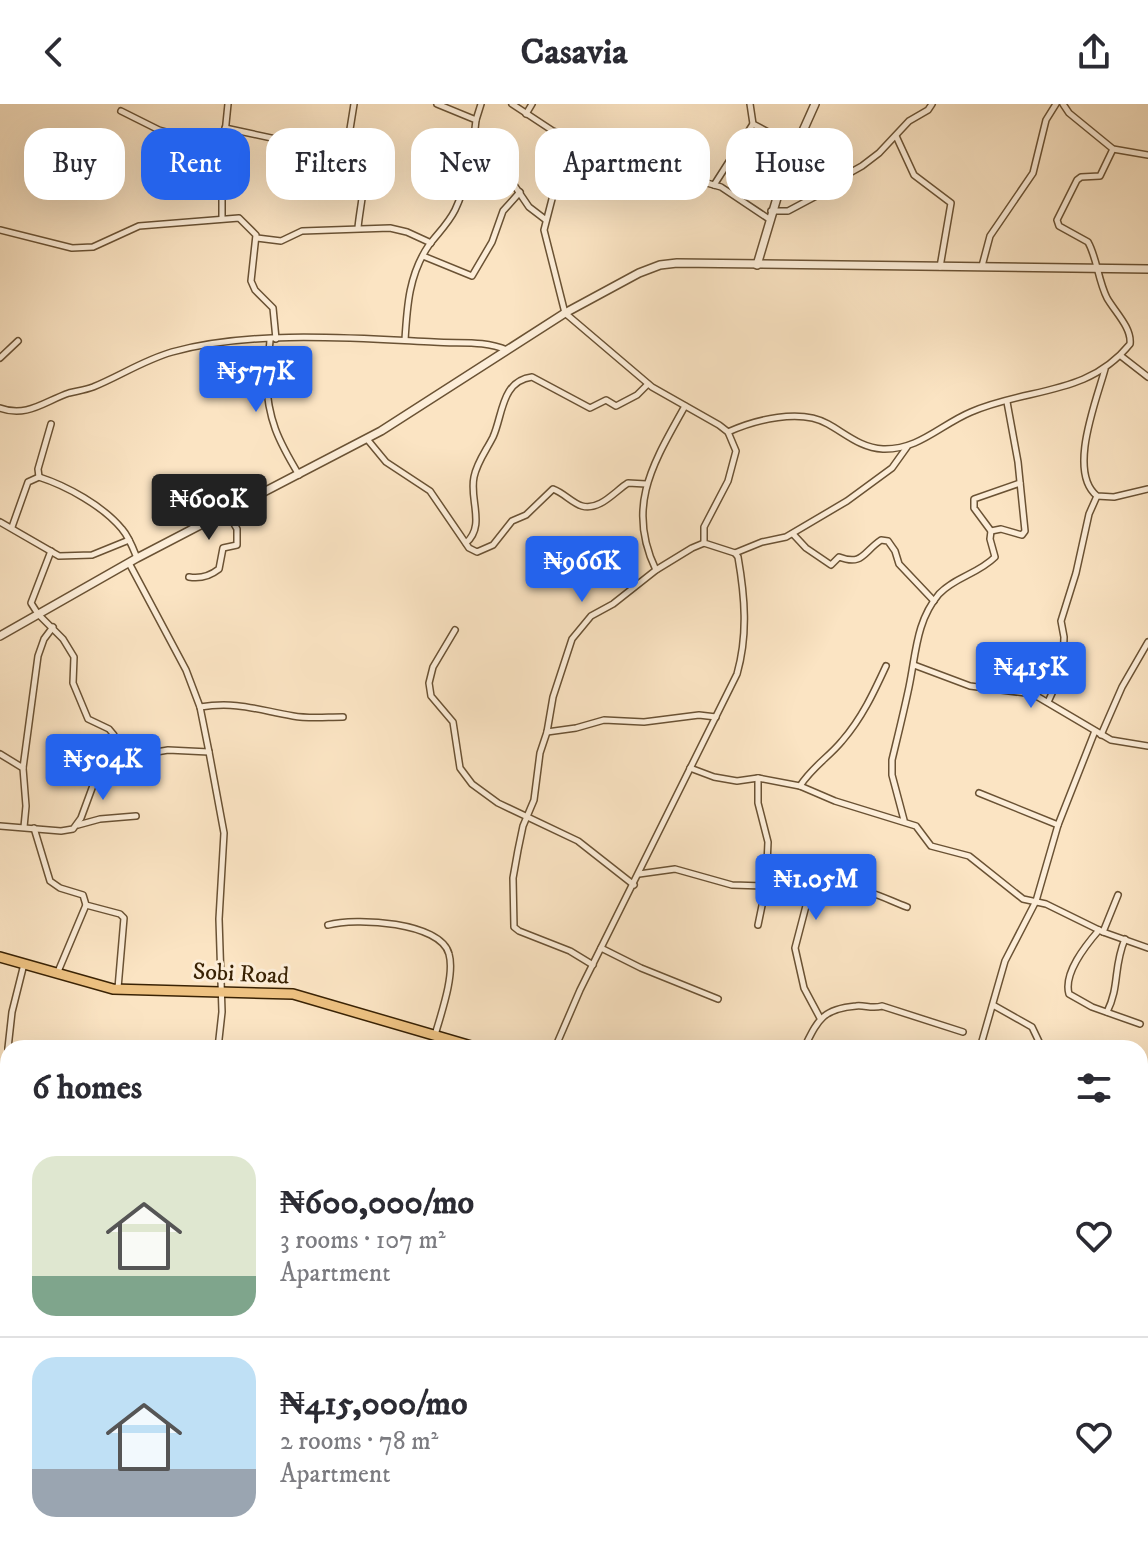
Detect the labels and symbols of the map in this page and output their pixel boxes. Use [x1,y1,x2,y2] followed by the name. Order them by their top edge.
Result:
[200,346,312,414] pin: ₦577K
[153,474,265,542] pin: ₦600K
[526,536,638,604] pin: ₦966K
[975,642,1087,710] pin: ₦415K
[47,734,159,802] pin: ₦504K
[751,854,881,922] pin: ₦1.05M
[192,956,290,992] street label: Sobi Road

